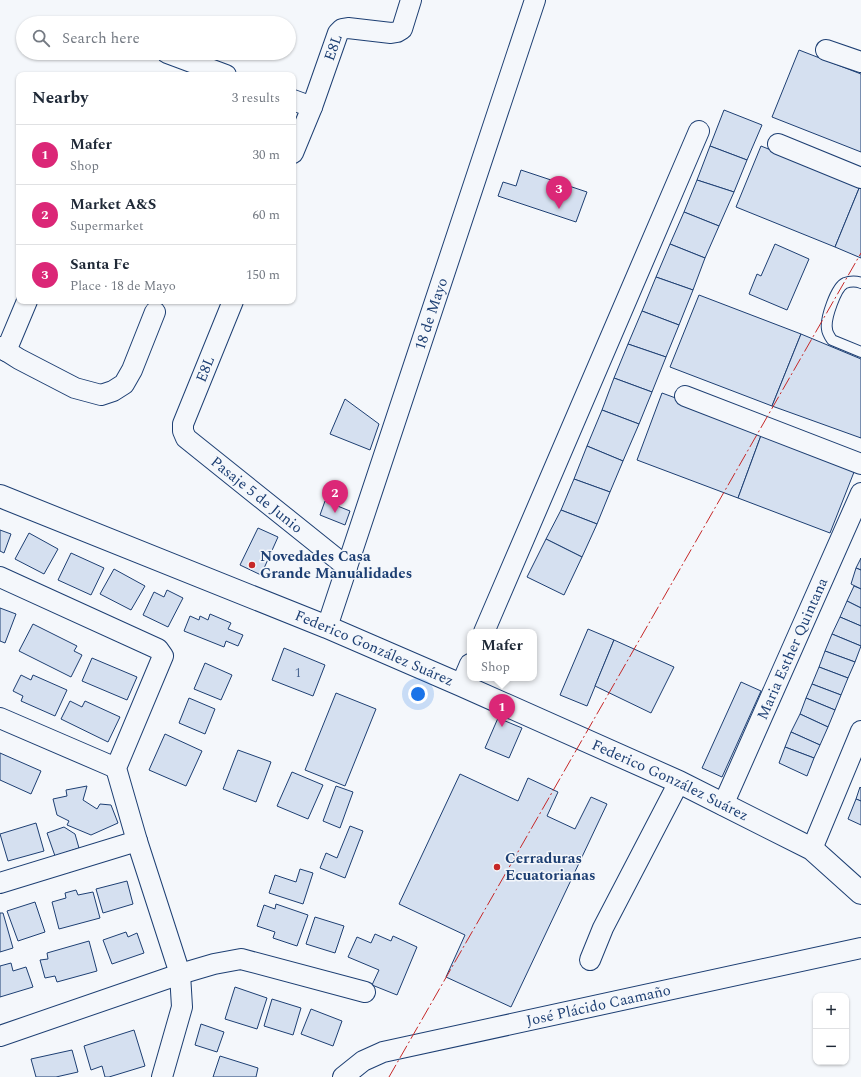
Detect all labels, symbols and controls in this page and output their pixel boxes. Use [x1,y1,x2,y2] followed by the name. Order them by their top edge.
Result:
[16,16,296,60] search box
[30,27,52,49] icon: search
[62,27,140,50] text: Search here
[318,31,349,64] street label: E8L
[32,85,88,111] text: Nearby
[232,88,280,108] text: 3 results
[70,133,112,156] text: Mafer
[41,145,49,165] text: 1
[253,145,280,165] text: 30 m
[70,156,99,176] text: Shop
[546,176,572,209] pin: 3
[70,193,156,216] text: Market A&S
[41,205,49,225] text: 2
[253,205,280,225] text: 60 m
[70,216,144,236] text: Supermarket
[70,253,130,276] text: Santa Fe
[41,265,49,285] text: 3
[246,265,280,285] text: 150 m
[409,275,454,353] street label: 18 de Mayo
[70,276,176,296] text: Place · 18 de Mayo
[190,352,221,386] street label: E8L
[205,451,307,539] street label: Pasaje 5 de Junio
[322,480,348,513] pin: 2
[260,545,412,585] place label: Novedades Casa Grande Manualidades
[247,560,257,570] marker: Novedades Casa Grande Manualidades
[751,573,834,724] street label: Maria Esther Quintana
[291,604,457,693] street label: Federico González Suárez
[467,629,537,681] popup
[481,634,523,657] text: Mafer
[481,657,510,677] text: Shop
[295,663,301,683] house number: 1
[408,684,428,704] your location
[489,694,515,727] pin: 1
[588,734,752,827] street label: Federico González Suárez
[505,847,596,887] place label: Cerraduras Ecuatorianas
[492,862,502,872] marker: Cerraduras Ecuatorianas
[524,979,673,1033] street label: José Plácido Caamaño
[813,993,849,1065] map controls
[813,993,849,1029] button: +
[813,1029,849,1065] button: −

